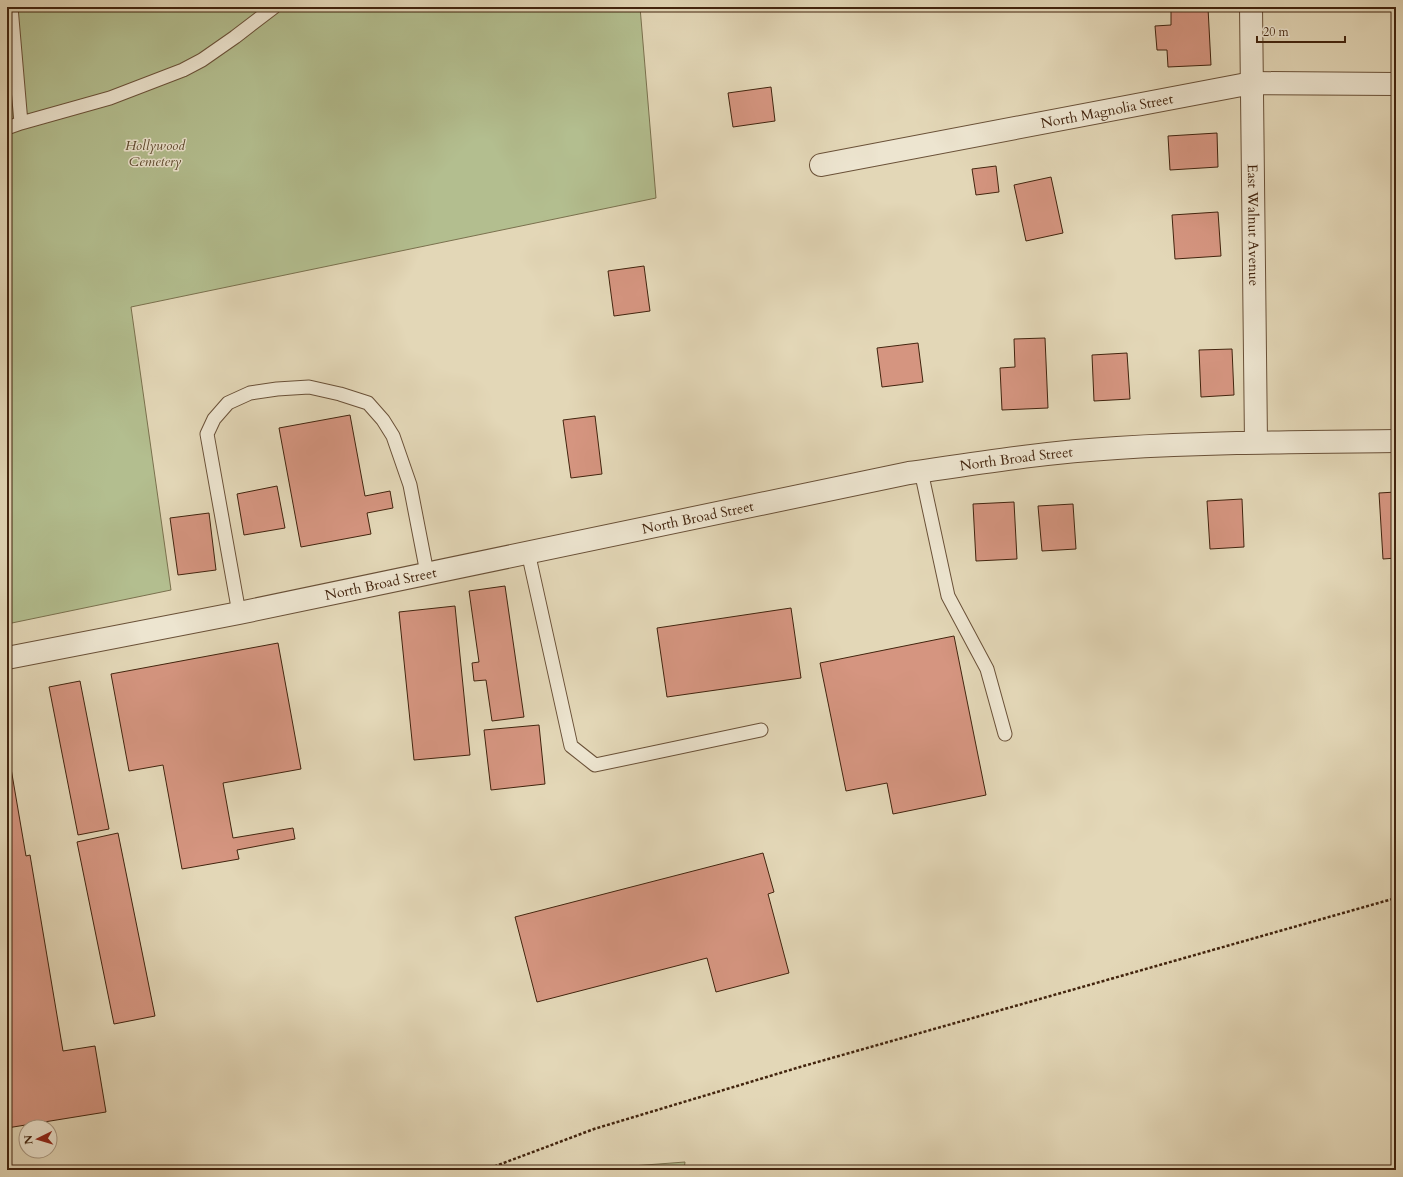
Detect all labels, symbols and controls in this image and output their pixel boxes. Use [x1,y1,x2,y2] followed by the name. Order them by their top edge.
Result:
[1257,18,1345,44] scale bar
[1263,24,1290,40] text: 20 m
[1039,89,1175,132] street label: North Magnolia Street
[125,136,186,171] park label: Hollywood Cemetery
[1243,164,1264,286] street label: East Walnut Avenue
[958,442,1074,475] street label: North Broad Street
[640,496,756,538] street label: North Broad Street
[323,562,439,604] street label: North Broad Street
[18,1119,58,1159] north arrow
[21,1134,36,1145] text: N

